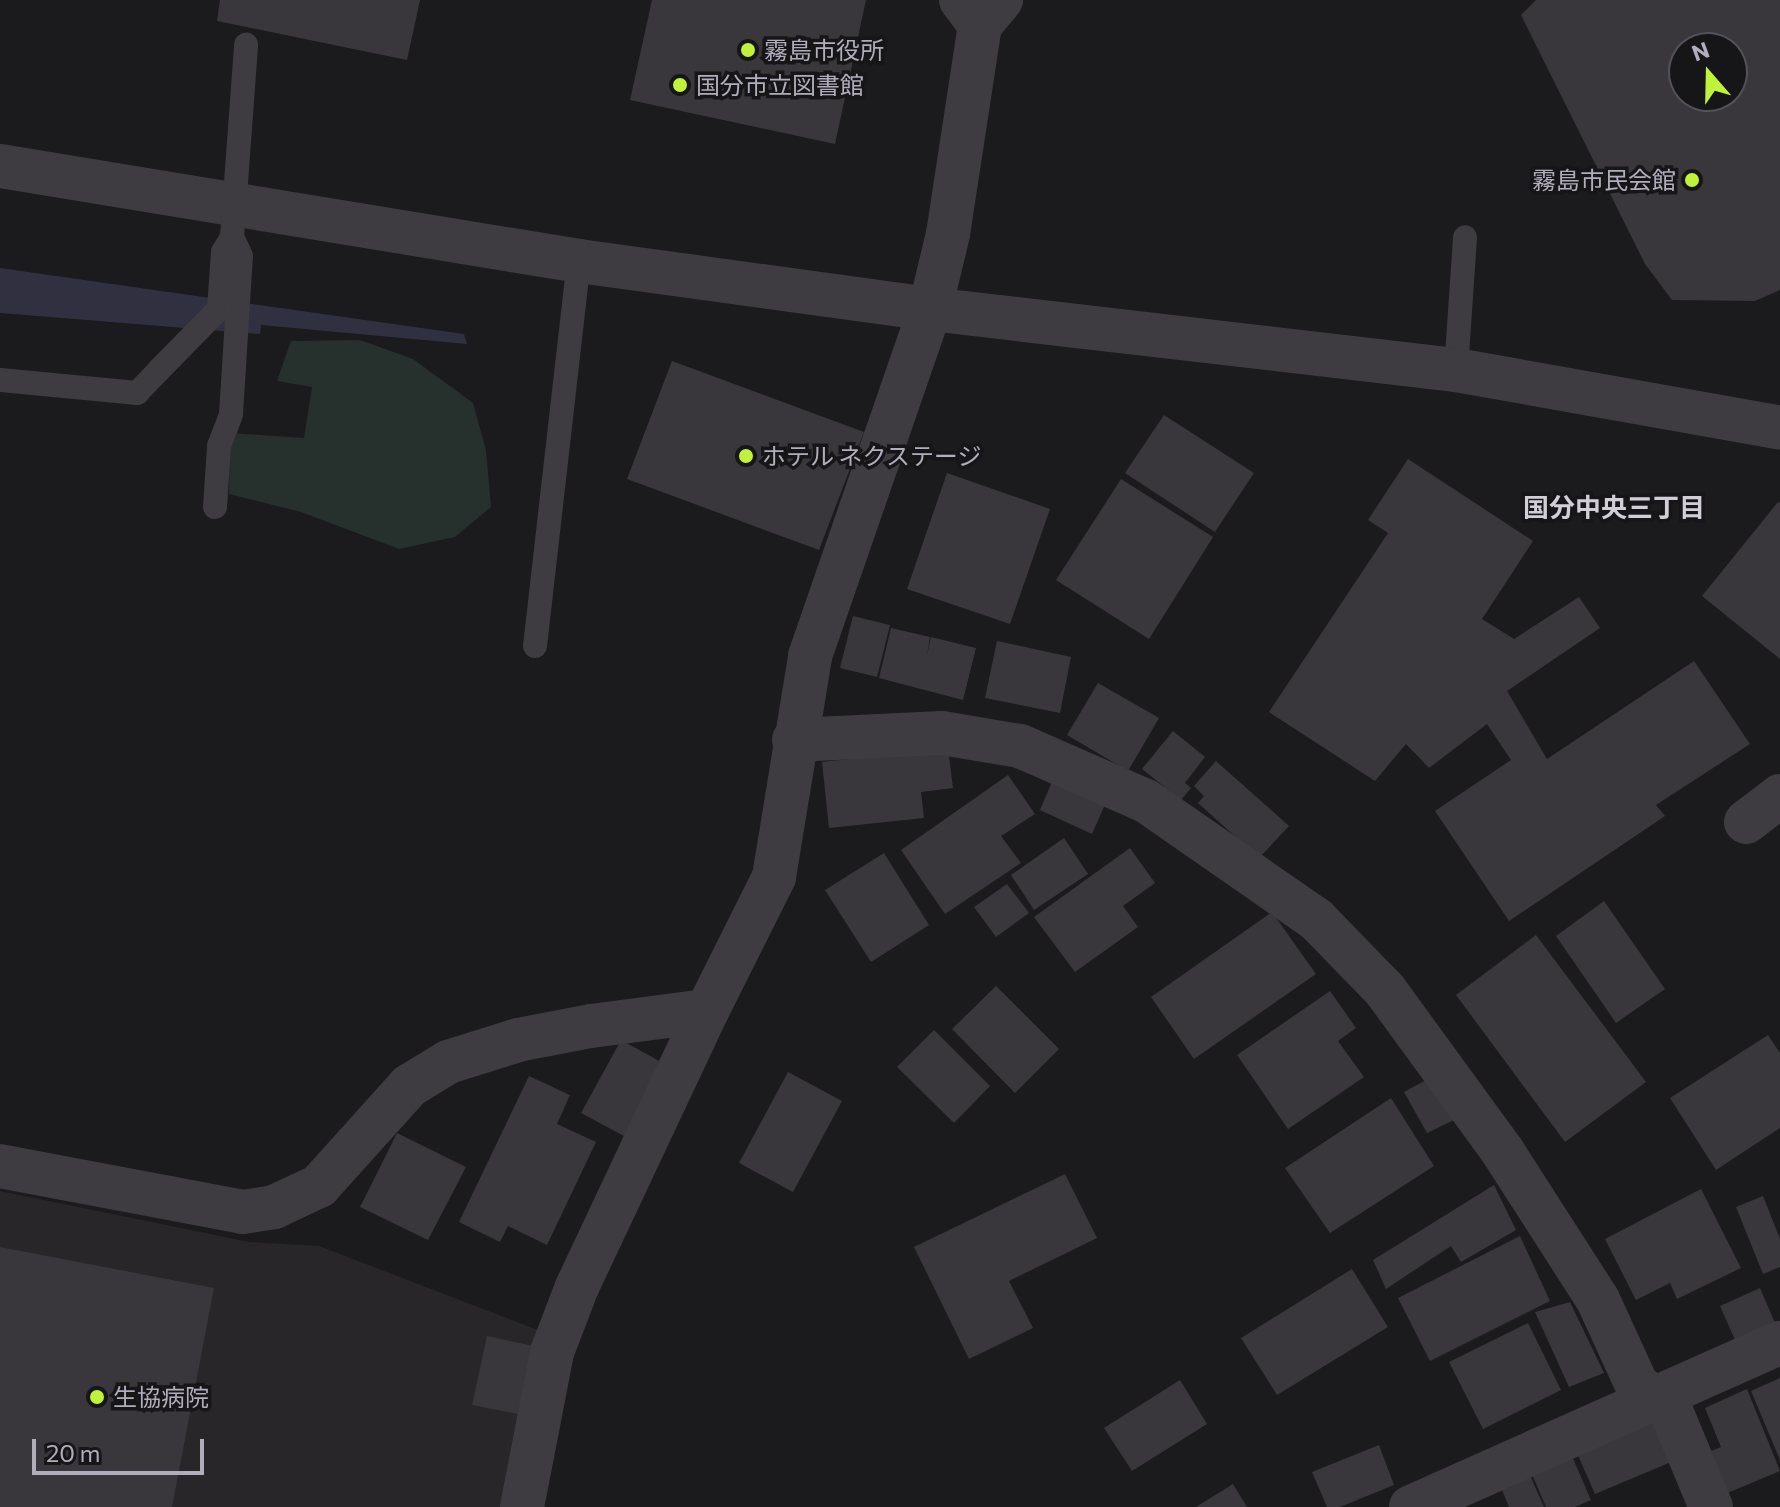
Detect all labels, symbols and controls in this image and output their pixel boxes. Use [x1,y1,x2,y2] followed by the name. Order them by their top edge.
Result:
[1668,32,1748,112] north arrow
[1688,35,1713,66] text: N
[764,36,884,64] place label: 霧島市役所
[739,41,757,59] marker: 霧島市役所
[696,71,864,99] place label: 国分市立図書館
[671,76,689,94] marker: 国分市立図書館
[1532,166,1676,194] place label: 霧島市民会館
[1683,171,1701,189] marker: 霧島市民会館
[762,442,983,470] place label: ホテル ネクステージ
[737,447,755,465] marker: ホテル ネクステージ
[1523,491,1705,523] district label: 国分中央三丁目
[113,1383,209,1411] place label: 生協病院
[88,1388,106,1406] marker: 生協病院
[36,1423,208,1473] scale bar
[46,1438,100,1467] text: 20 m

